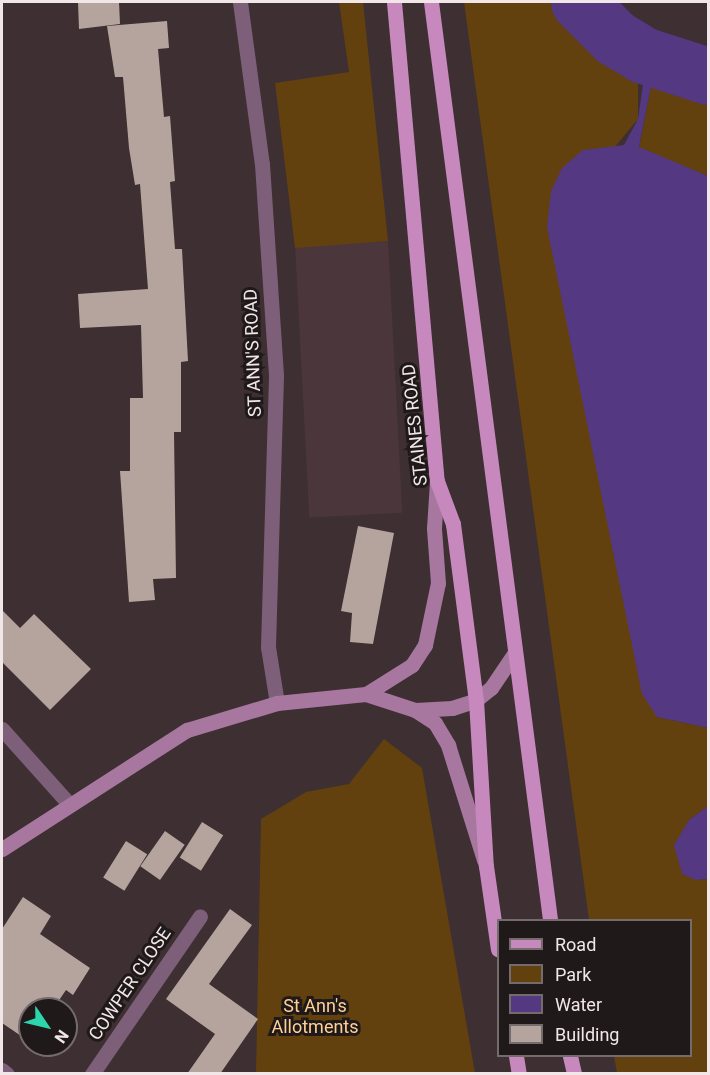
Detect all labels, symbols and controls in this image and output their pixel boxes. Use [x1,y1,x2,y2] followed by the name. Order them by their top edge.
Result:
[240,288,266,418] street label: ST ANN'S ROAD
[398,363,432,487] street label: STAINES ROAD
[497,919,692,1057] legend
[84,924,176,1044] street label: COWPER CLOSE
[555,934,596,955] text: Road
[555,964,591,985] text: Park
[555,994,602,1015] text: Water
[271,996,359,1038] park label: St Ann's Allotments
[18,997,78,1057] north arrow
[555,1024,619,1045] text: Building
[50,1026,73,1047] text: N

